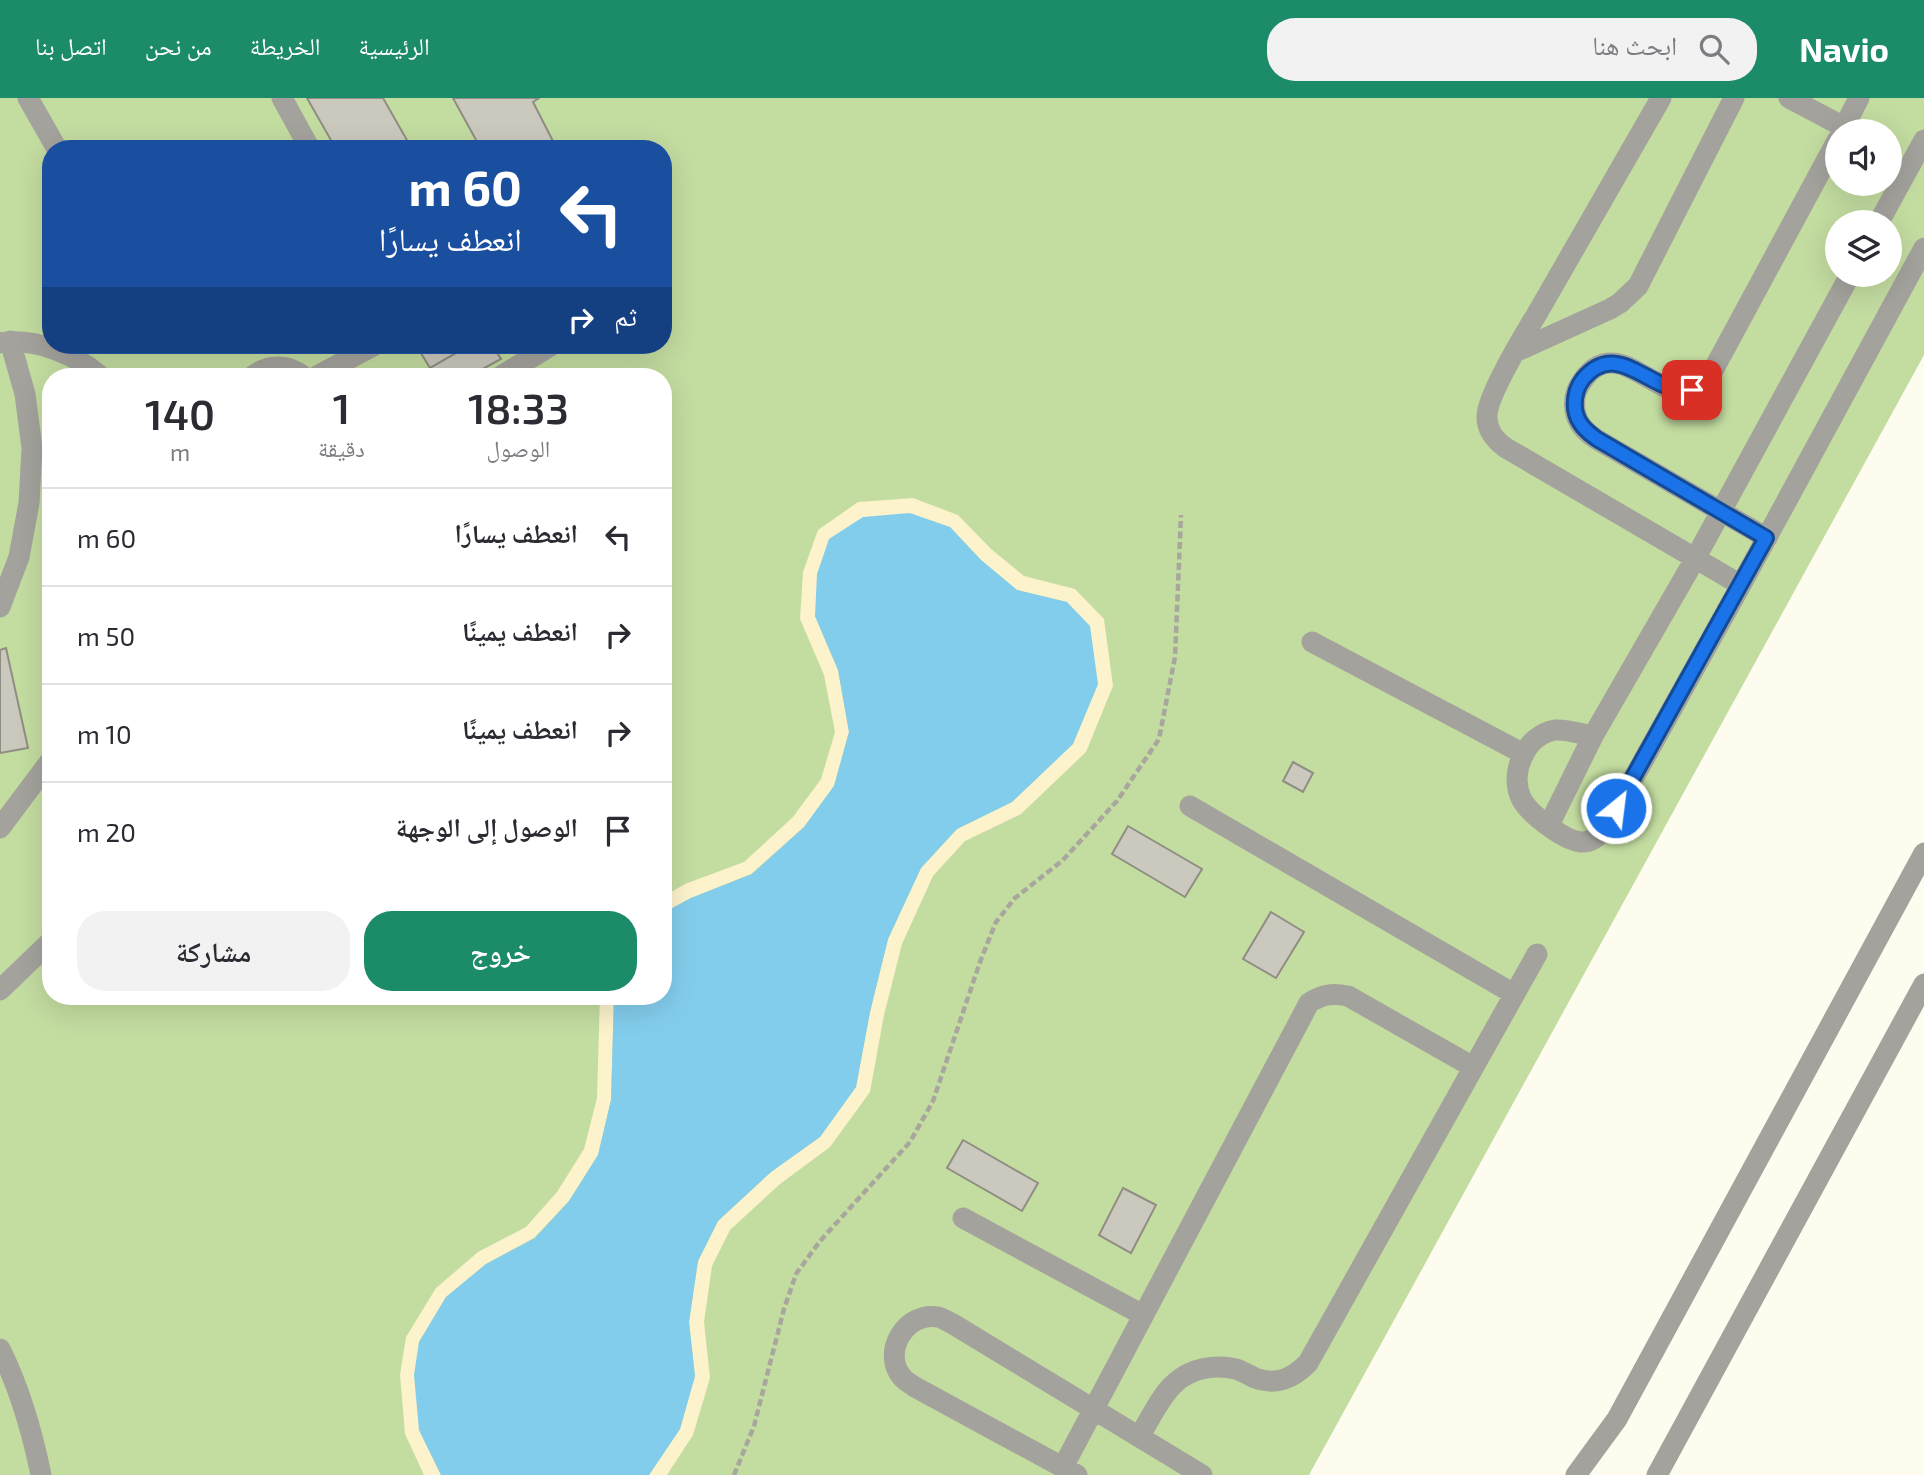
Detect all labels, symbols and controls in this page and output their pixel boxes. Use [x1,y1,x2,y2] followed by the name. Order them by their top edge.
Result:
[1267,18,1757,81] search box
[1592,29,1677,60] text: ابحث هنا
[1799,29,1889,69] text: Navio
[1695,30,1733,68] icon: search
[35,31,107,60] text: اتصل بنا
[145,31,212,60] text: من نحن
[250,31,320,60] text: الخريطة
[358,31,430,60] text: الرئيسية
[1825,119,1902,287] map controls
[1825,119,1902,196] button: sound
[408,157,522,216] text: 60 m
[546,168,637,259] icon: left
[1825,210,1902,287] button: layers
[379,219,522,257] text: انعطف يسارًا
[614,300,637,331] text: ثم
[562,301,600,339] icon: right
[1662,360,1722,420] pin
[1673,371,1711,409] icon: arrive
[333,382,350,432] text: 1
[468,382,569,432] text: 18:33
[145,388,215,438] text: 140
[318,434,365,462] text: دقيقة
[487,434,550,462] text: الوصول
[170,438,190,466] text: m
[454,517,578,548] text: انعطف يسارًا
[599,518,637,556] icon: left
[77,522,136,553] text: 60 m
[462,615,578,646] text: انعطف يمينًا
[599,616,637,654] icon: right
[77,620,135,651] text: 50 m
[462,713,578,744] text: انعطف يمينًا
[599,714,637,752] icon: right
[77,718,132,749] text: 10 m
[1579,771,1653,845] position arrow
[396,811,578,842] text: الوصول إلى الوجهة
[599,812,637,850] icon: arrive
[77,816,136,847] text: 20 m
[77,911,350,991] button: مشاركة
[364,911,637,991] button: خروج

